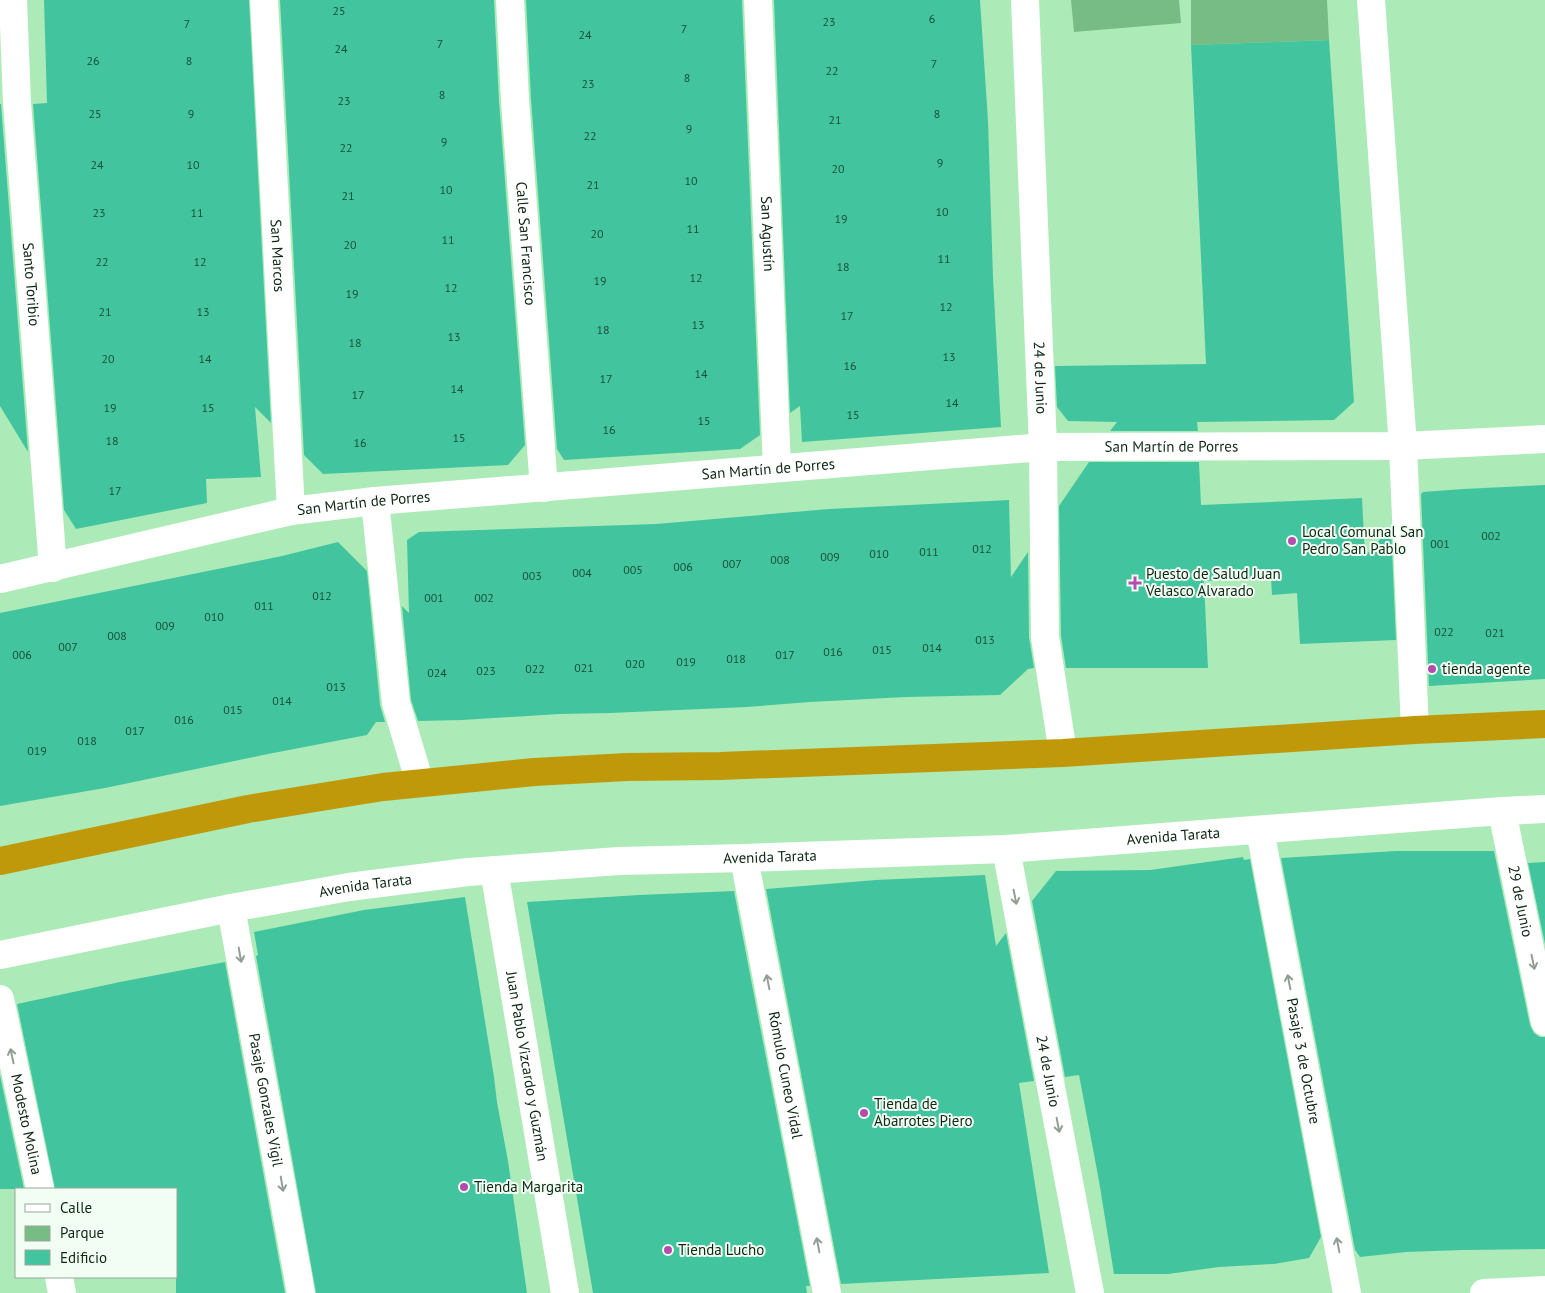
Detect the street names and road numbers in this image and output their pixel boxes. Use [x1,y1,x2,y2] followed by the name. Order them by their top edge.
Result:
[512,181,540,306] street label: Calle San Francisco
[757,196,779,272] street label: San Agustín
[267,219,289,293] street label: San Marcos
[19,242,44,327] street label: Santo Toribio
[1030,341,1052,414] street label: 24 de Junio
[1105,436,1238,456] street label: San Martín de Porres
[701,454,836,484] street label: San Martín de Porres
[296,487,431,519] street label: San Martín de Porres
[1126,823,1221,849] street label: Avenida Tarata
[723,846,817,867] street label: Avenida Tarata
[1504,863,1537,939] street label: 29 de Junio
[317,869,413,901] street label: Avenida Tarata
[502,969,553,1163] street label: Juan Pablo Vizcardo y Guzmán
[1283,996,1325,1125] street label: Pasaje 3 de Octubre
[764,1010,807,1141] street label: Rómulo Cuneo Vidal
[245,1031,288,1169] street label: Pasaje Gonzales Vigil
[1032,1033,1065,1109] street label: 24 de Junio
[7,1072,47,1176] street label: Modesto Molina

